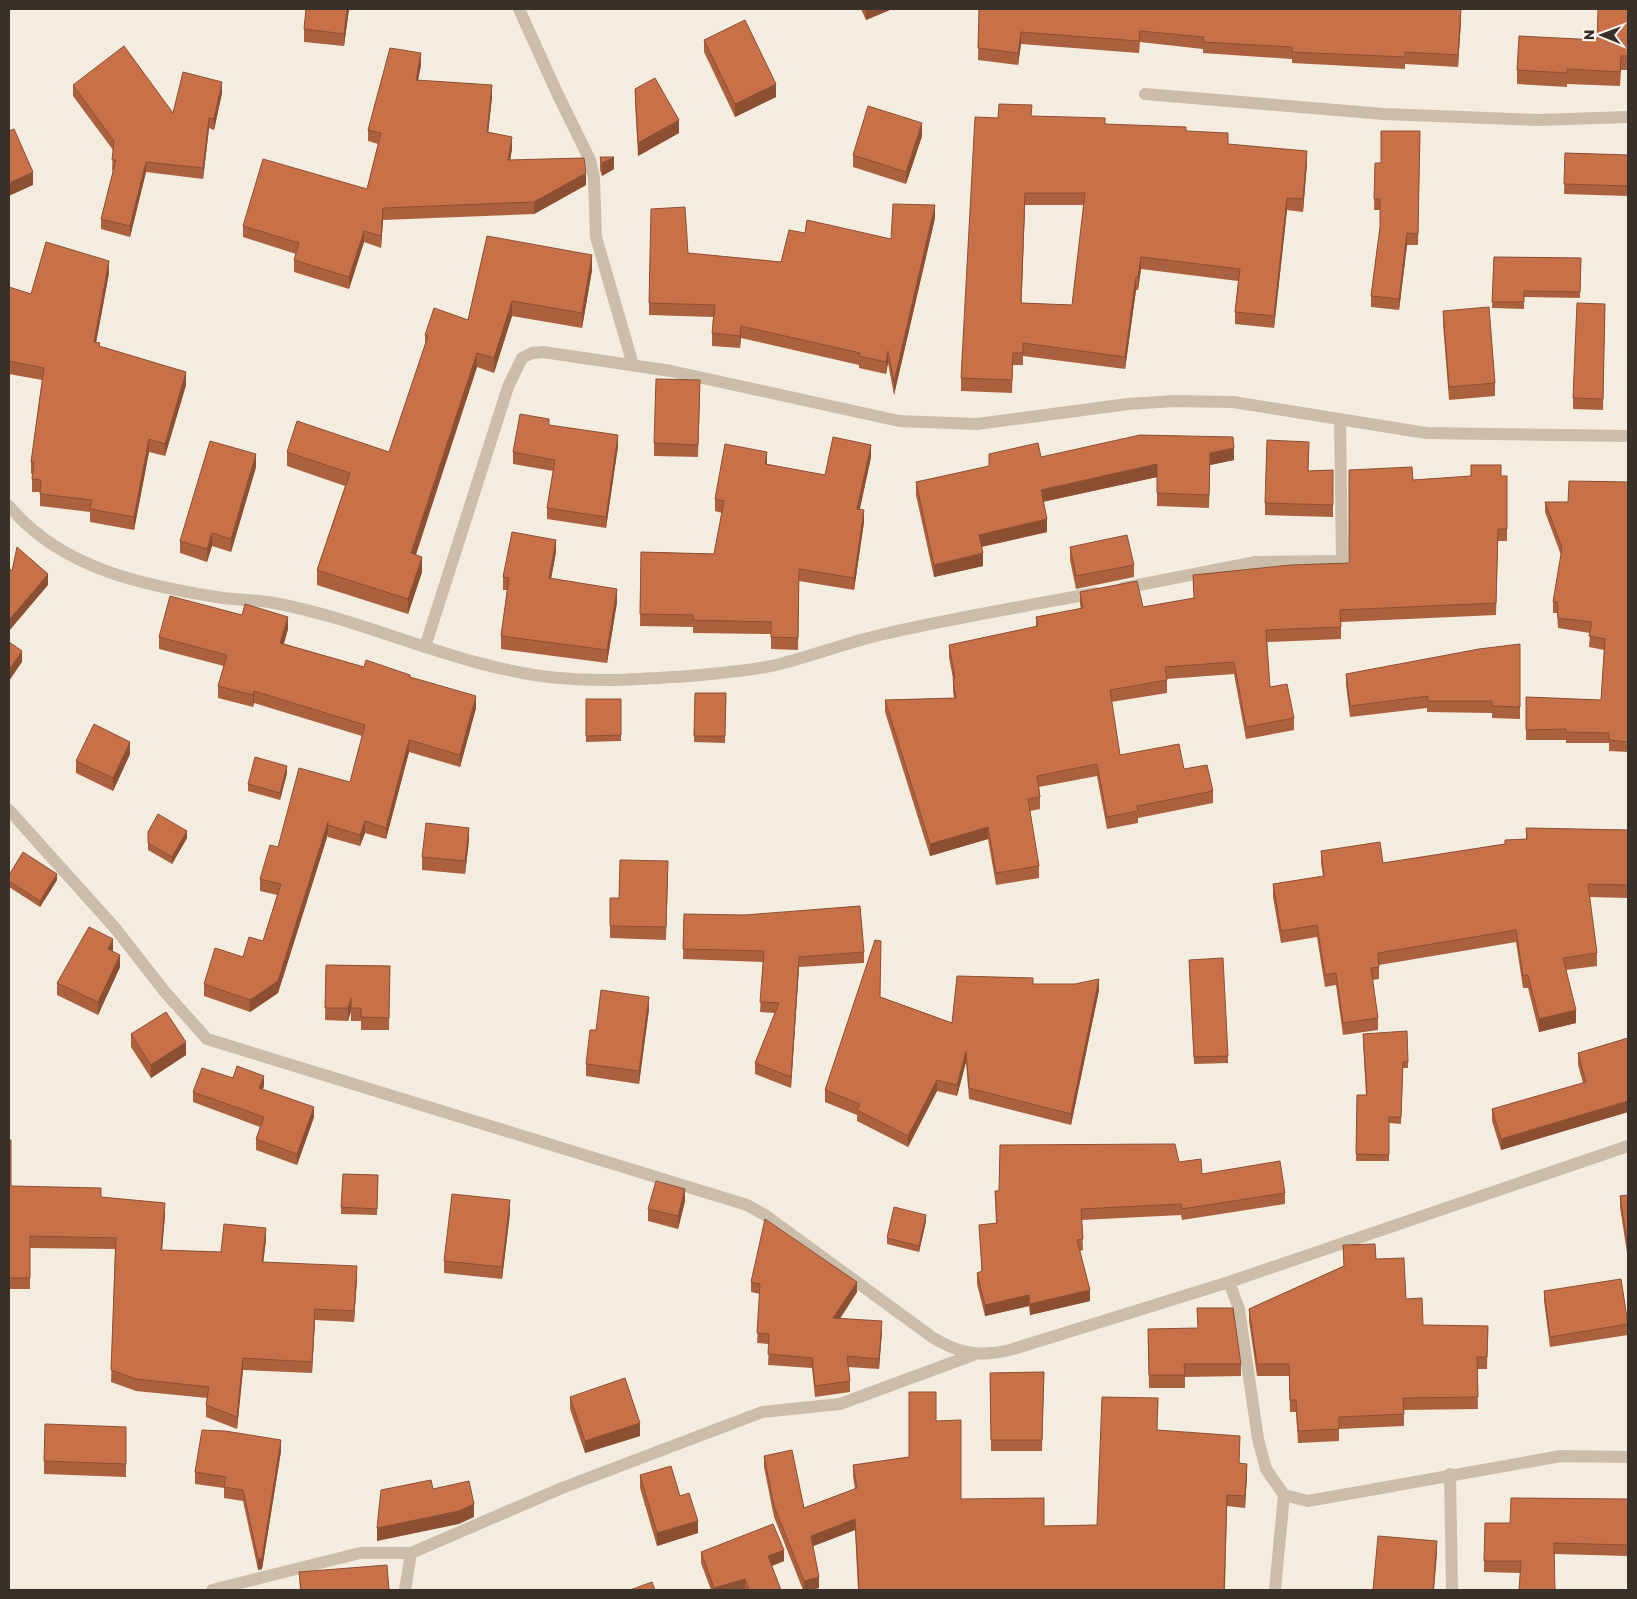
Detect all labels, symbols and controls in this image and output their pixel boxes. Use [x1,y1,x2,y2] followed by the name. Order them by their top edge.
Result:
[1577,10,1627,60] north arrow
[1580,29,1597,40] text: N

